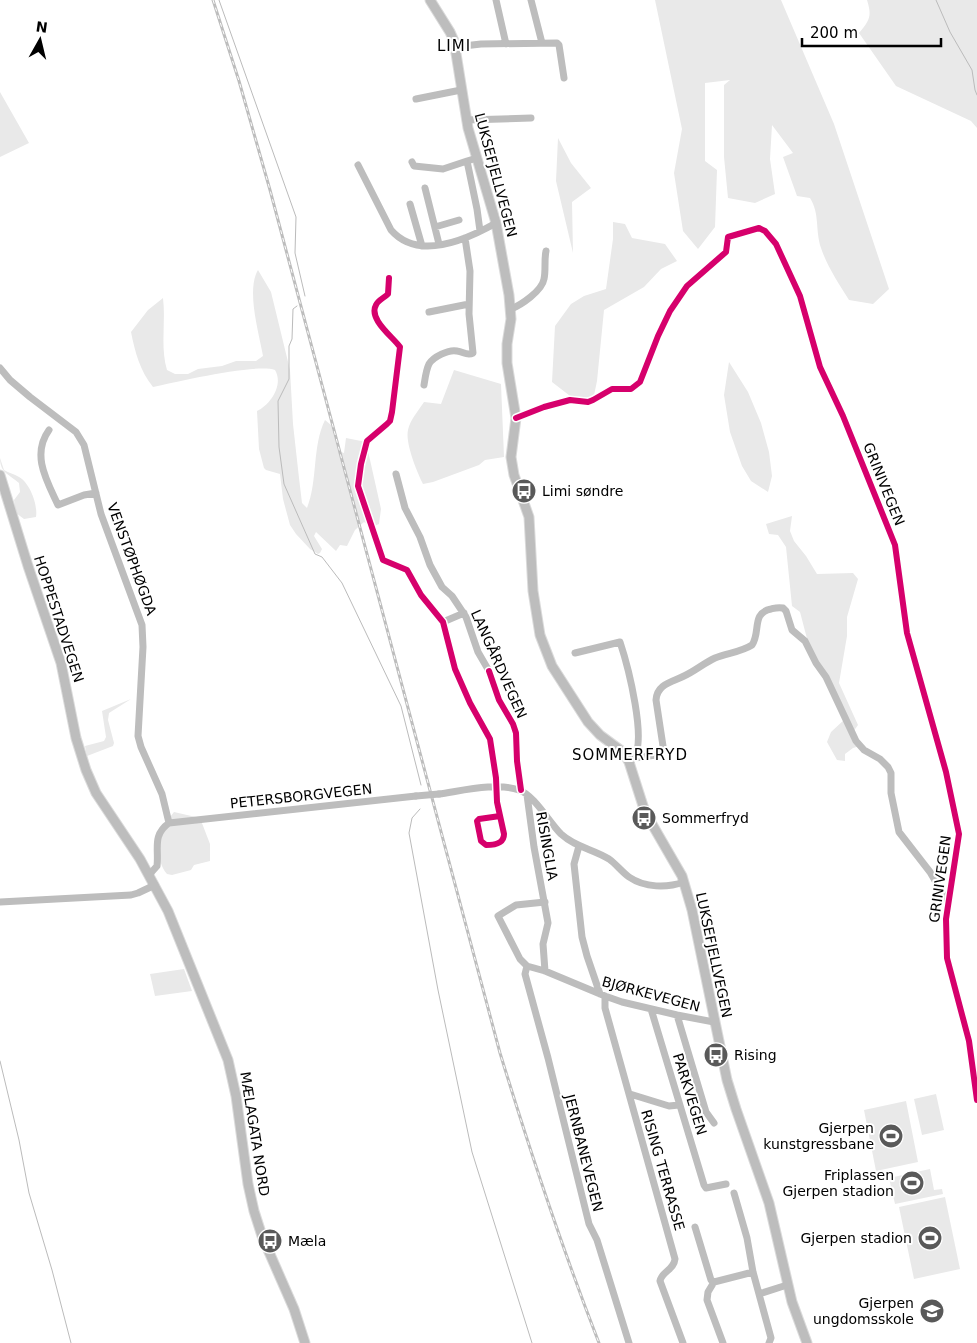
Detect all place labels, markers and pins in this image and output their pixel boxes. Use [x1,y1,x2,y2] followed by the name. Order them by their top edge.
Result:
[511,478,537,504] bus stop icon: Limi søndre
[542,483,623,499] place label: Limi søndre
[631,805,657,831] bus stop icon: Sommerfryd
[662,810,749,826] place label: Sommerfryd
[703,1042,729,1068] bus stop icon: Rising
[734,1047,777,1063] place label: Rising
[763,1120,874,1152] place label: Gjerpen kunstgressbane
[878,1123,904,1149] sports icon: Gjerpen kunstgressbane
[782,1167,894,1199] place label: Friplassen Gjerpen stadion
[899,1170,925,1196] sports icon: Friplassen Gjerpen stadion
[917,1225,943,1251] sports icon: Gjerpen stadion
[257,1228,283,1254] bus stop icon: Mæla
[800,1230,912,1246] place label: Gjerpen stadion
[288,1233,326,1249] place label: Mæla
[813,1295,914,1327] place label: Gjerpen ungdomsskole
[919,1298,945,1324] school or university icon: Gjerpen ungdomsskole

